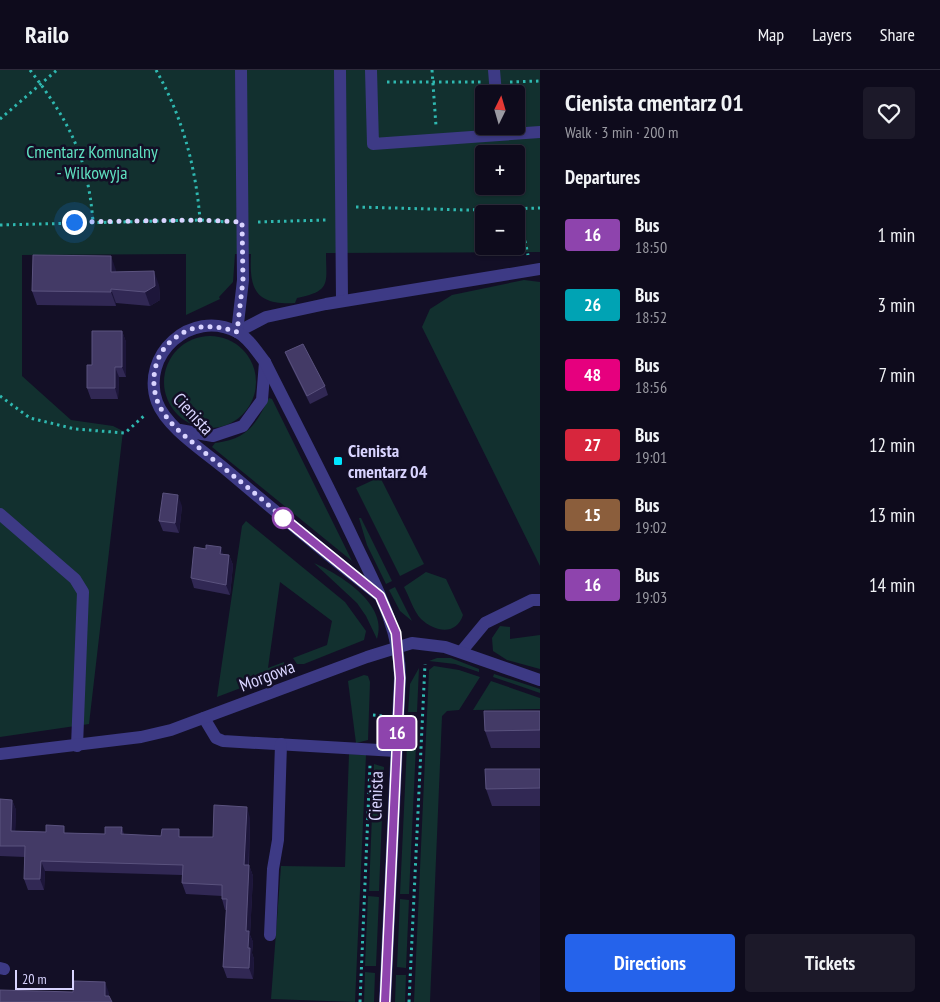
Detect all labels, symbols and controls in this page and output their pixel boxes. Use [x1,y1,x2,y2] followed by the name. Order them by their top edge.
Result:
[25,19,69,50] text: Railo
[758,23,784,46] text: Map
[812,23,852,46] text: Layers
[880,23,915,46] text: Share
[475,85,525,135] north arrow
[475,85,525,255] map controls
[565,87,744,118] text: Cienista cmentarz 01
[863,87,915,139] button: heart
[565,122,678,142] text: Walk · 3 min · 200 m
[26,140,158,184] park label: Cmentarz Komunalny - Wilkowyja
[475,145,525,195] button: +
[565,165,640,189] text: Departures
[475,205,525,255] button: −
[62,210,87,235] your location
[635,213,659,237] text: Bus
[584,223,601,246] text: 16
[878,223,915,247] text: 1 min
[635,237,667,257] text: 18:50
[635,283,659,307] text: Bus
[584,293,601,316] text: 26
[878,293,915,317] text: 3 min
[635,307,667,327] text: 18:52
[635,353,659,377] text: Bus
[584,363,601,386] text: 48
[878,363,915,387] text: 7 min
[635,377,667,397] text: 18:56
[168,388,219,440] street label: Cienista
[635,423,659,447] text: Bus
[584,433,601,456] text: 27
[869,433,915,457] text: 12 min
[348,439,428,483] place label: Cienista cmentarz 04
[635,447,667,467] text: 19:01
[332,455,344,467] marker: Cienista cmentarz 04
[635,493,659,517] text: Bus
[584,503,601,526] text: 15
[869,503,915,527] text: 13 min
[272,507,294,529] unlabelled marker
[635,517,667,537] text: 19:02
[635,563,659,587] text: Bus
[584,573,601,596] text: 16
[869,573,915,597] text: 14 min
[635,587,667,607] text: 19:03
[236,655,298,697] street label: Morgowa
[374,717,420,749] line badge: 16
[388,721,406,744] text: 16
[363,771,388,821] street label: Cienista
[565,934,735,992] button: Directions
[745,934,915,992] button: Tickets
[15,967,74,990] scale bar
[22,970,47,988] text: 20 m

